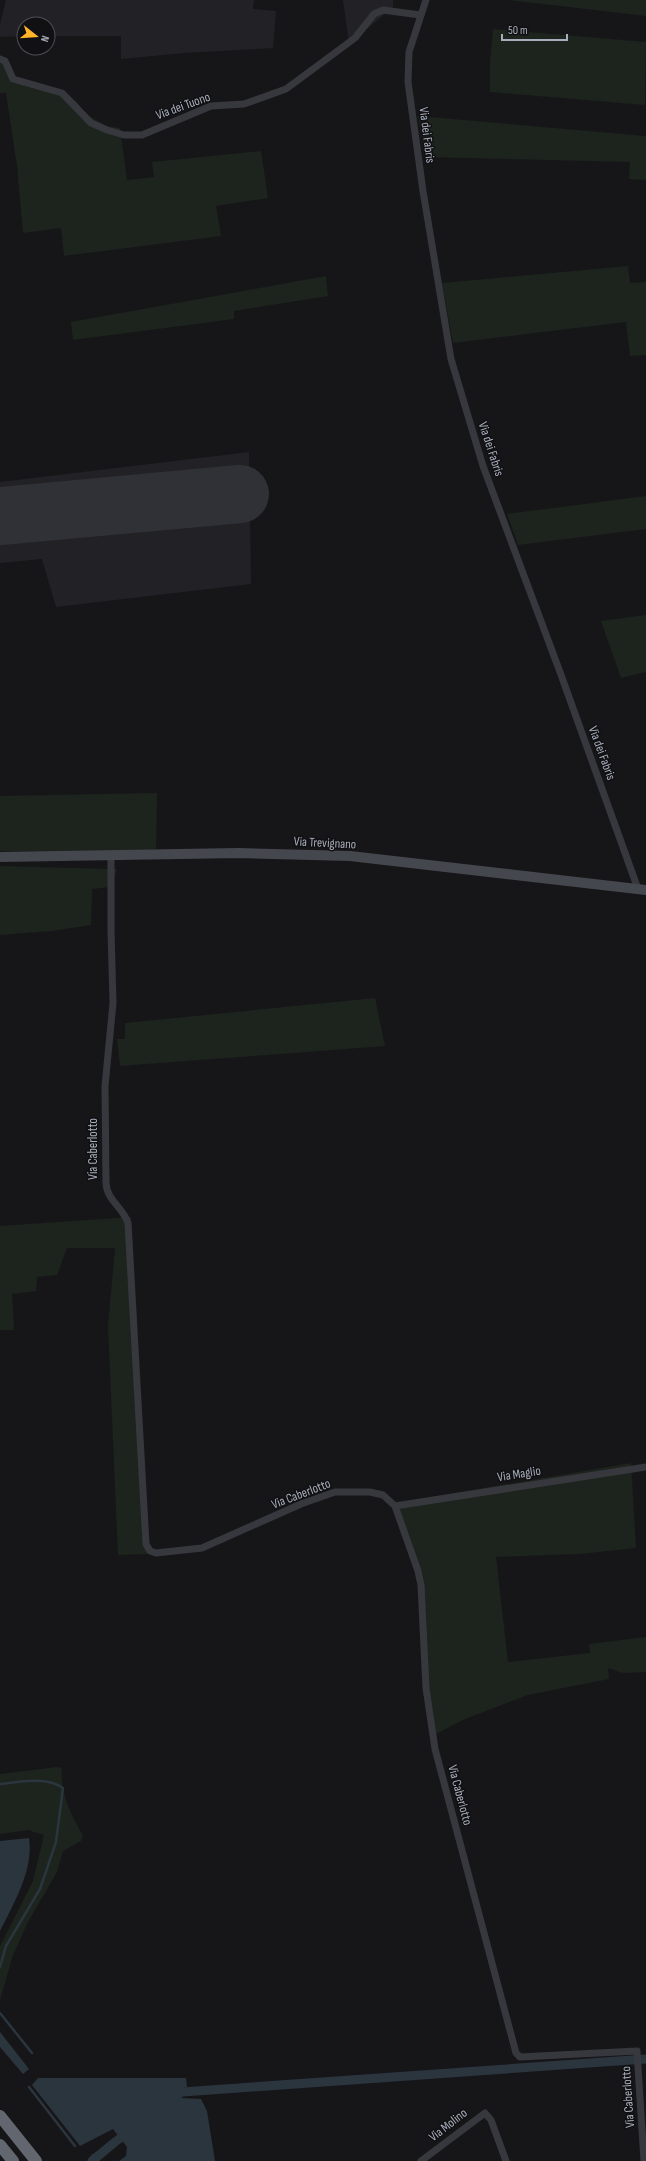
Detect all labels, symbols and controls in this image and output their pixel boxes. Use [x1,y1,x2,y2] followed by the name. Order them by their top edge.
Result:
[16,16,56,56] north arrow
[502,16,567,42] scale bar
[508,23,528,38] text: 50 m
[38,34,52,44] text: N
[154,89,212,123] street label: Via dei Tuono
[416,106,438,164] street label: Via dei Fabris
[475,420,507,479] street label: Via dei Fabris
[585,724,619,783] street label: Via dei Fabris
[293,833,357,853] street label: Via Trevignano
[85,1118,101,1180] street label: Via Caberlotto
[496,1463,542,1485] street label: Via Maglio
[269,1475,333,1513] street label: Via Caberlotto
[444,1763,476,1827] street label: Via Caberlotto
[618,2066,638,2128] street label: Via Caberlotto
[426,2105,470,2145] street label: Via Molino

